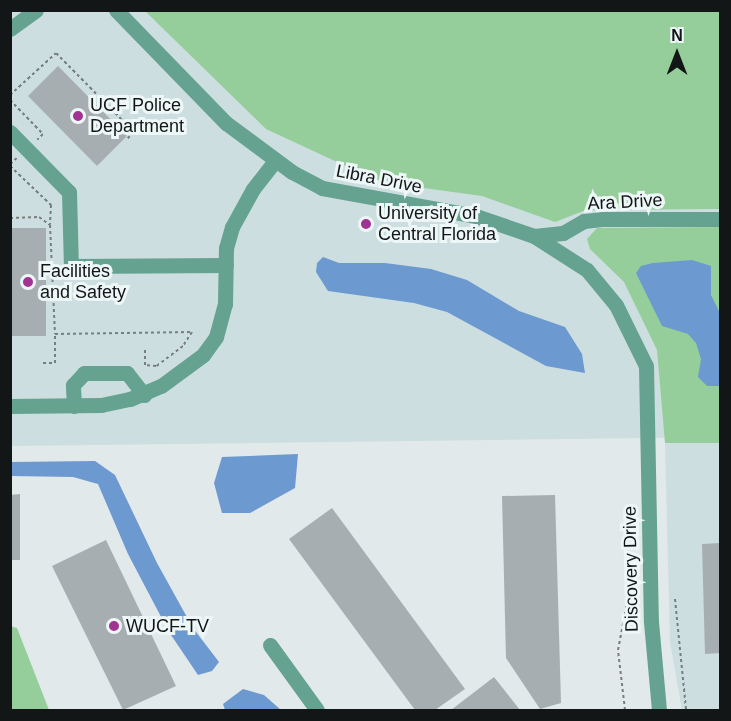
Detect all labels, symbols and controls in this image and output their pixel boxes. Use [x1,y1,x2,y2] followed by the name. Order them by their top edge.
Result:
[647,24,707,84] north arrow
[671,27,683,44] text: N
[90,95,184,138] place label: UCF Police Department
[71,109,85,123] marker: UCF Police Department
[334,160,424,198] street label: Libra Drive
[587,189,663,215] street label: Ara Drive
[378,203,496,246] place label: University of Central Florida
[359,217,373,231] marker: University of Central Florida
[40,261,126,304] place label: Facilities and Safety
[21,275,35,289] marker: Facilities and Safety
[619,506,643,632] street label: Discovery Drive
[126,615,209,637] place label: WUCF-TV
[107,619,121,633] marker: WUCF-TV

